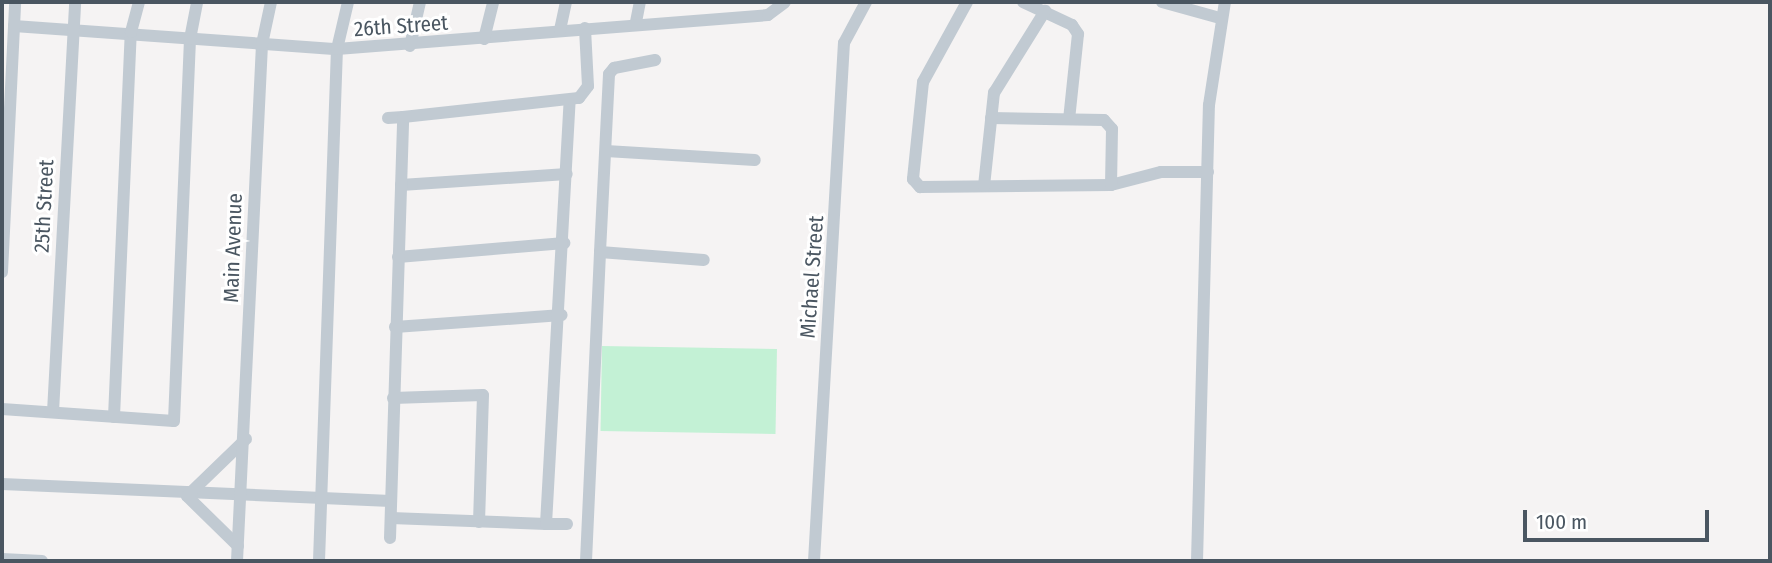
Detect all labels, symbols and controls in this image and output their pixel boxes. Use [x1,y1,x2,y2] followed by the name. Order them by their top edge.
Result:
[353,10,449,42] street label: 26th Street
[29,159,59,253] street label: 25th Street
[218,193,248,303] street label: Main Avenue
[795,215,829,339] street label: Michael Street
[1527,496,1712,540] scale bar
[1536,509,1587,535] text: 100 m

